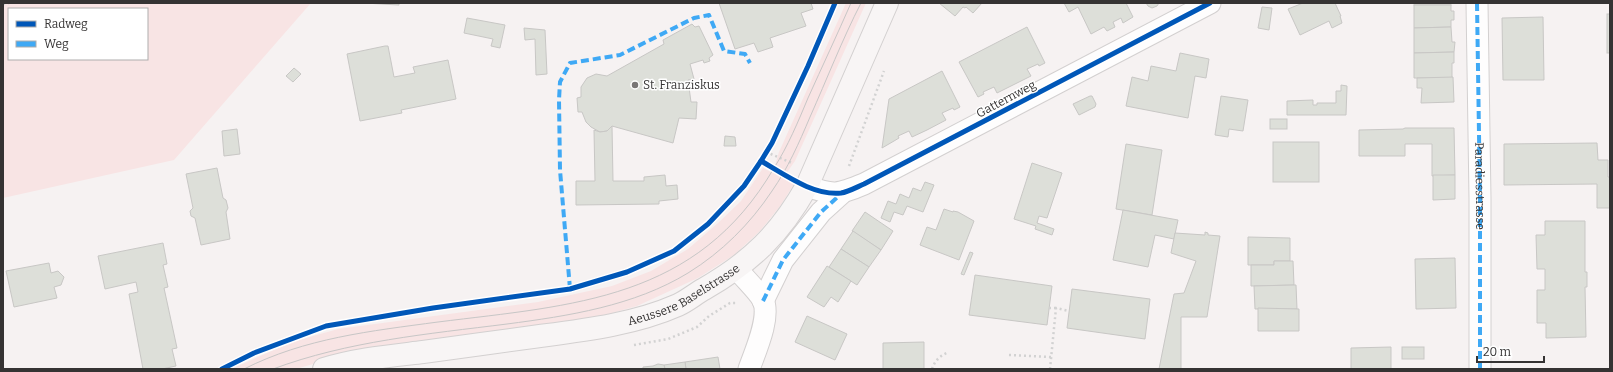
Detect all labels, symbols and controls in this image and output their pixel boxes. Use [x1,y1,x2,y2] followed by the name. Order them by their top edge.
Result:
[8,8,148,60] legend
[44,17,88,31] text: Radweg
[44,37,69,51] text: Weg
[974,77,1038,121] street label: Gatternweg
[643,78,720,92] place label: St. Franziskus
[630,80,640,90] marker: St. Franziskus
[1472,142,1487,230] street label: Paradiesstrasse
[626,261,742,328] street label: Aeussere Baselstrasse
[1477,338,1544,364] scale bar
[1483,345,1512,359] text: 20 m

